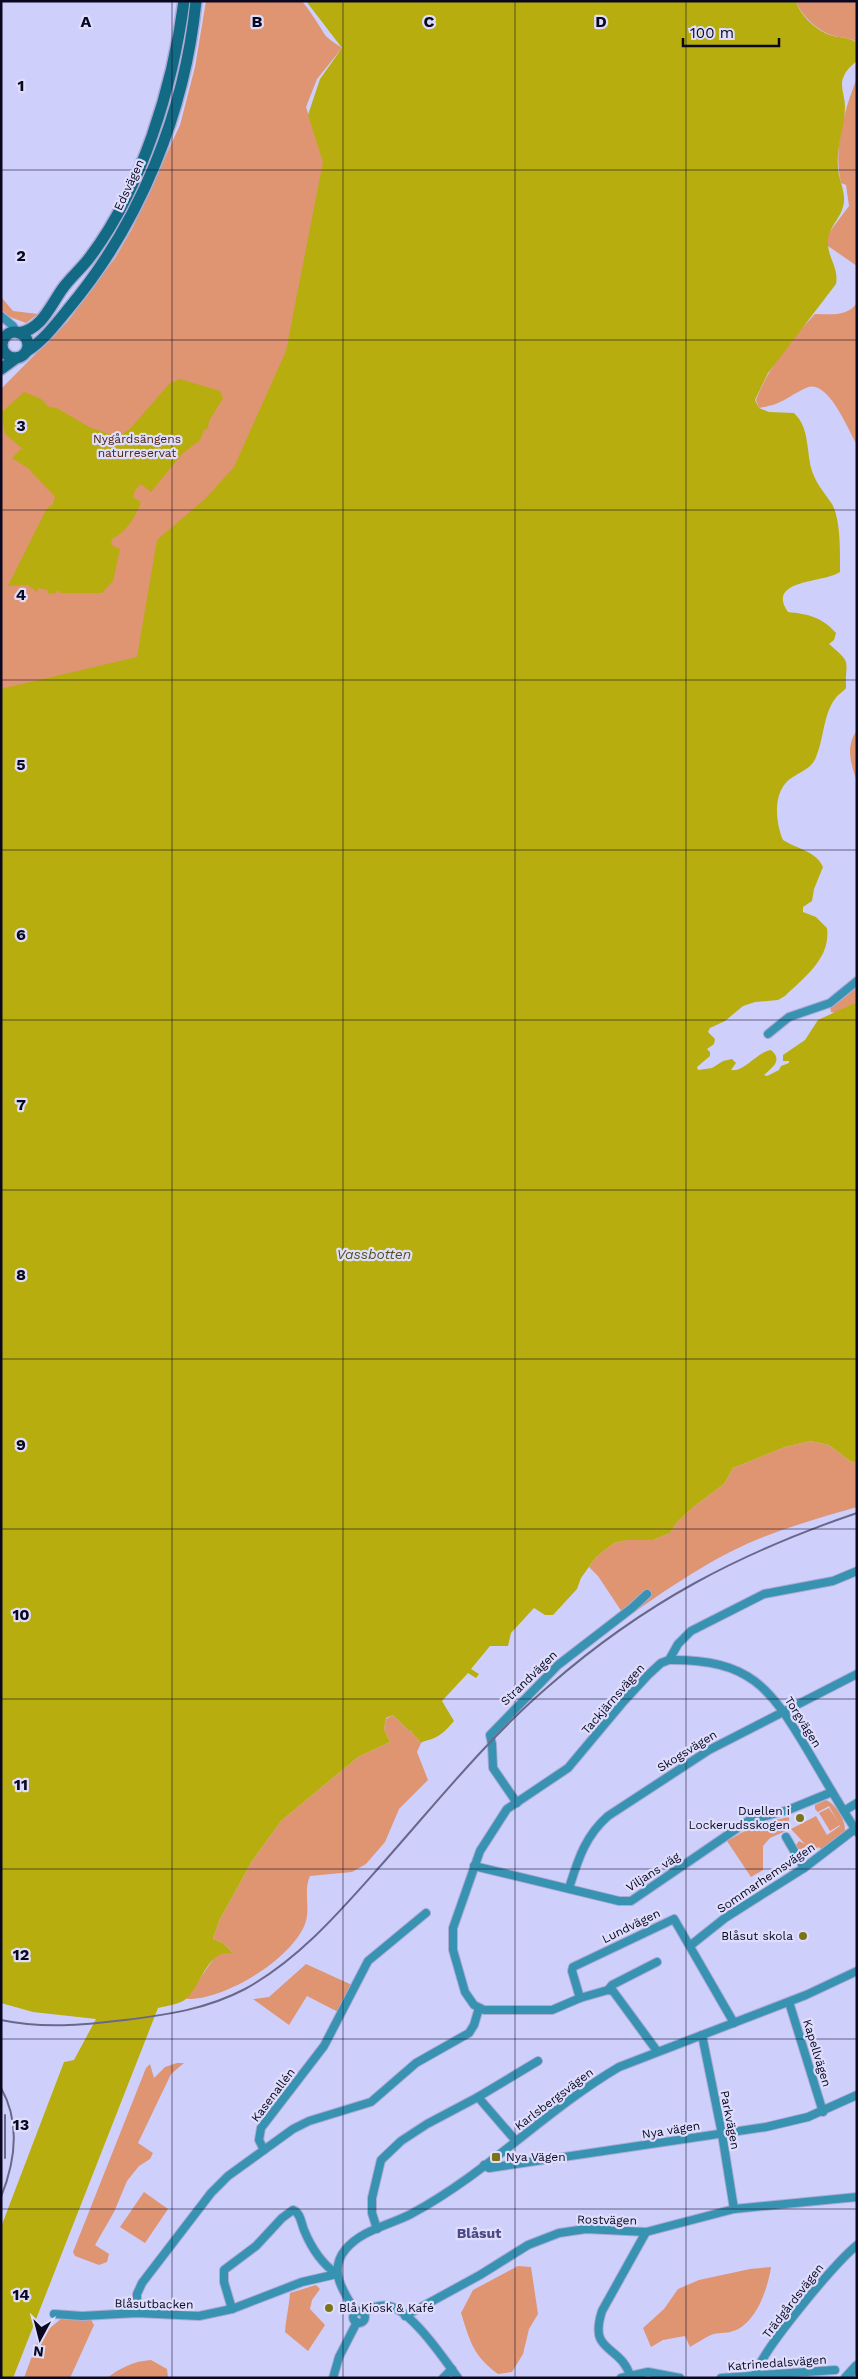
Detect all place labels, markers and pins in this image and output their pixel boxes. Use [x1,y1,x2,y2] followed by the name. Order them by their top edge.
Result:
[689,1804,790,1832] place label: Duellen i Lockerudsskogen
[794,1812,806,1824] marker: Duellen i Lockerudsskogen
[721,1929,793,1943] place label: Blåsut skola
[797,1930,809,1942] marker: Blåsut skola
[506,2150,566,2164] place label: Nya Vägen
[490,2151,502,2163] marker: Nya Vägen
[339,2301,434,2315] place label: Blå Kiosk & Kafé
[323,2302,335,2314] marker: Blå Kiosk & Kafé

